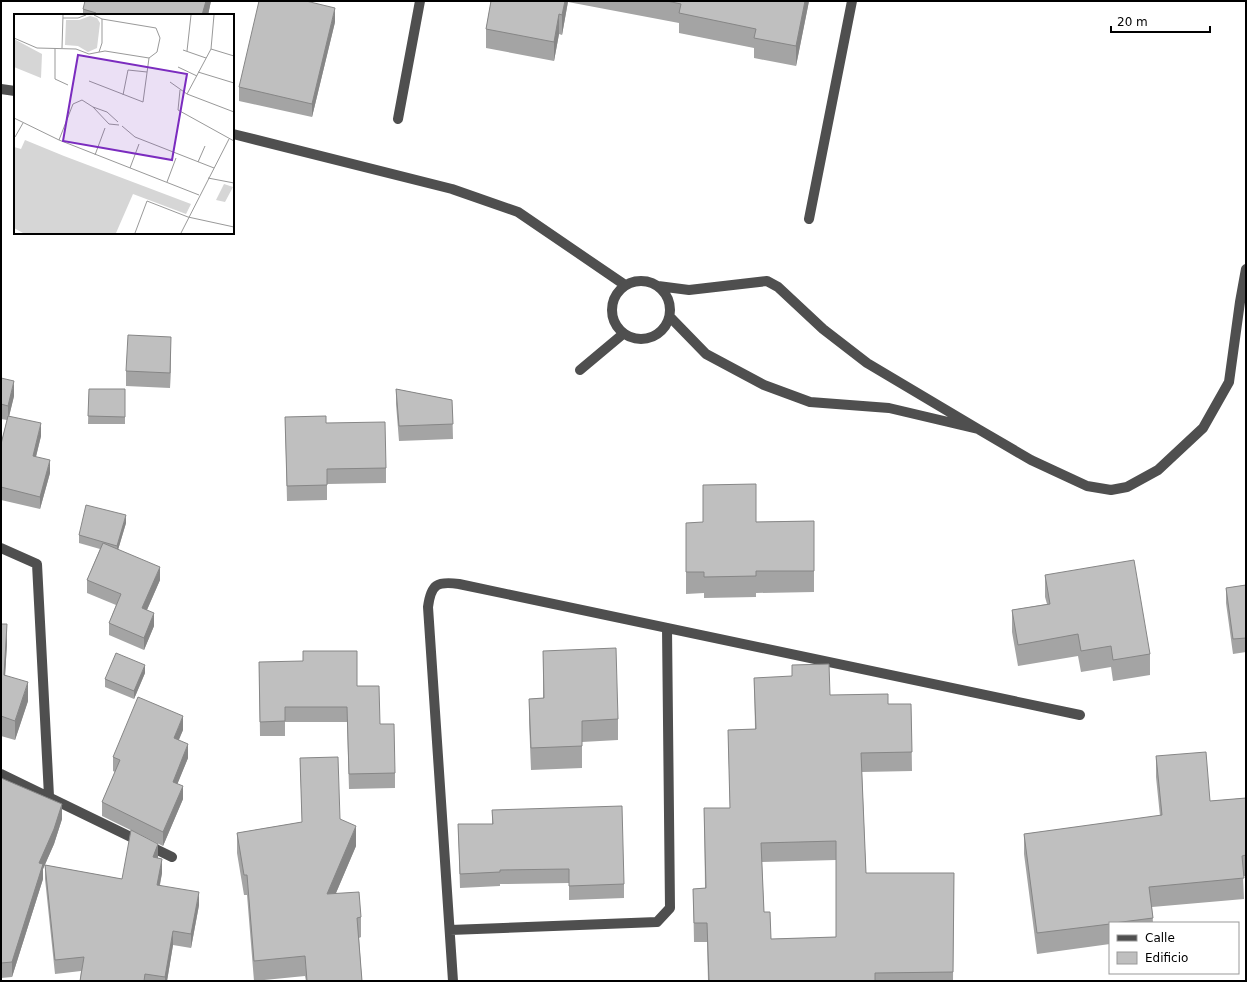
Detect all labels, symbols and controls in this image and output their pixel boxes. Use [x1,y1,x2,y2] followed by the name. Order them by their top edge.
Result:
[1111,8,1210,34] scale bar
[14,14,234,234] inset map
[1117,15,1148,29] text: 20 m
[1109,922,1239,974] legend
[1145,931,1175,945] text: Calle
[1145,951,1188,965] text: Edificio

